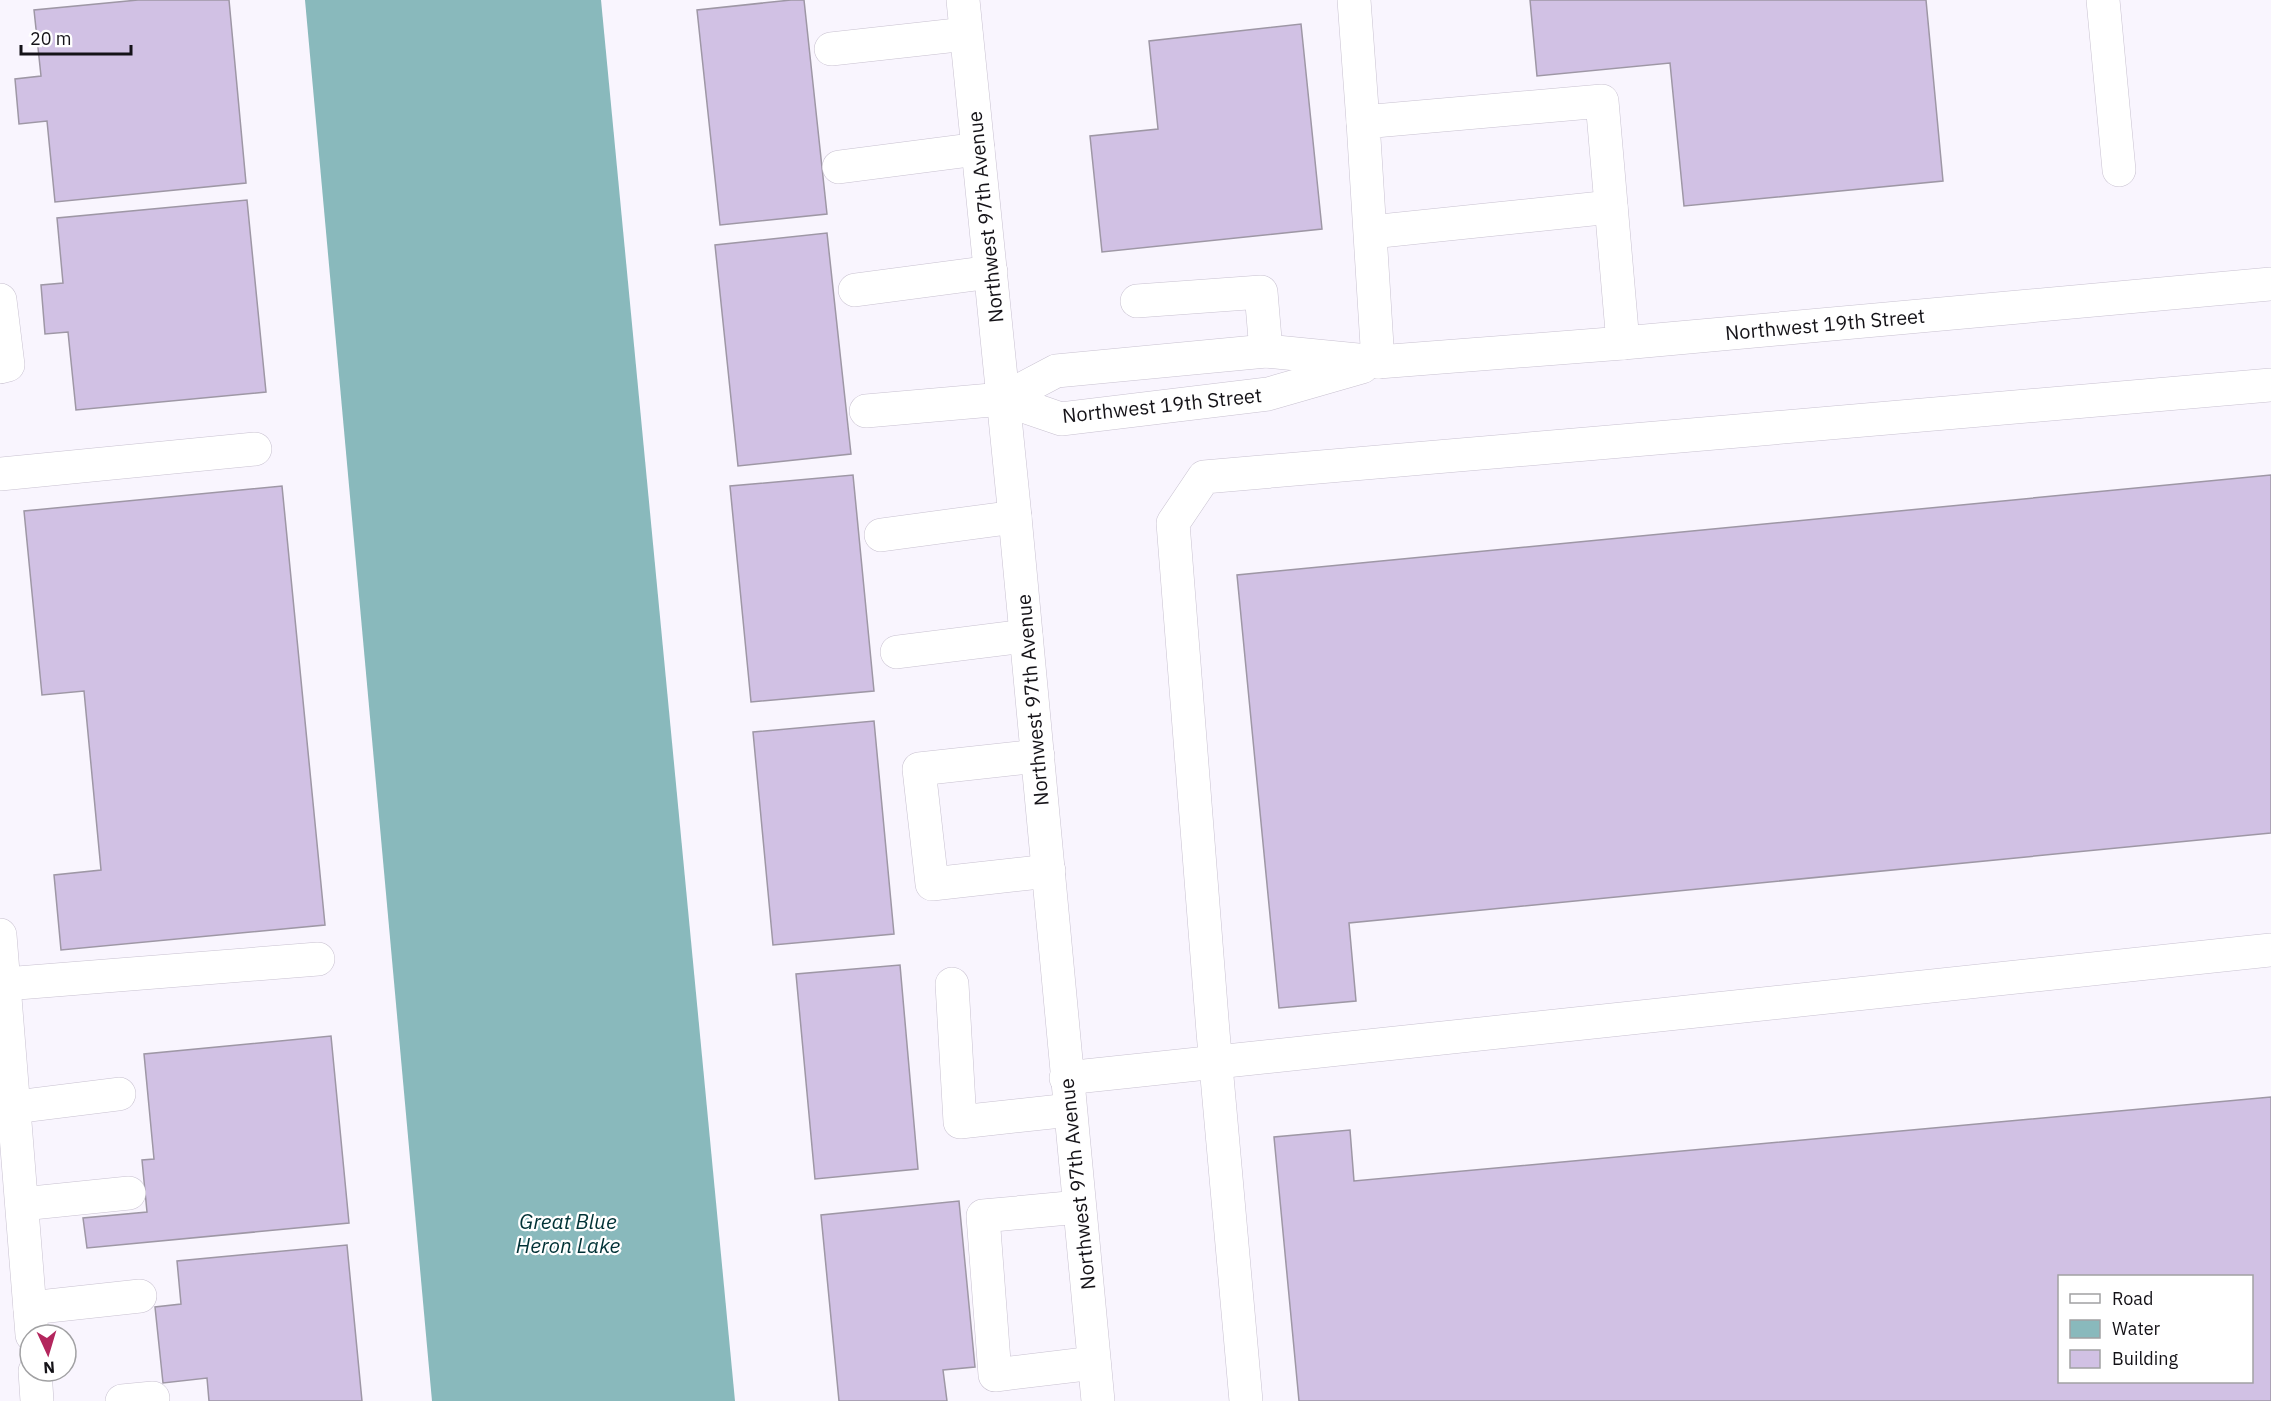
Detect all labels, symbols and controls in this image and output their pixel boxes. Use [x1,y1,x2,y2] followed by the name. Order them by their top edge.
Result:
[21,18,130,56] scale bar
[30,27,72,50] text: 20 m
[960,110,1010,324] street label: Northwest 97th Avenue
[1724,302,1926,346] street label: Northwest 19th Street
[1061,381,1263,429] street label: Northwest 19th Street
[1009,593,1055,807] street label: Northwest 97th Avenue
[1052,1077,1102,1291] street label: Northwest 97th Avenue
[516,1207,620,1259] water label: Great Blue Heron Lake
[2058,1275,2253,1383] legend
[2112,1287,2153,1310] text: Road
[2112,1317,2161,1340] text: Water
[18,1323,78,1383] north arrow
[2112,1347,2179,1370] text: Building
[43,1358,56,1378] text: N

